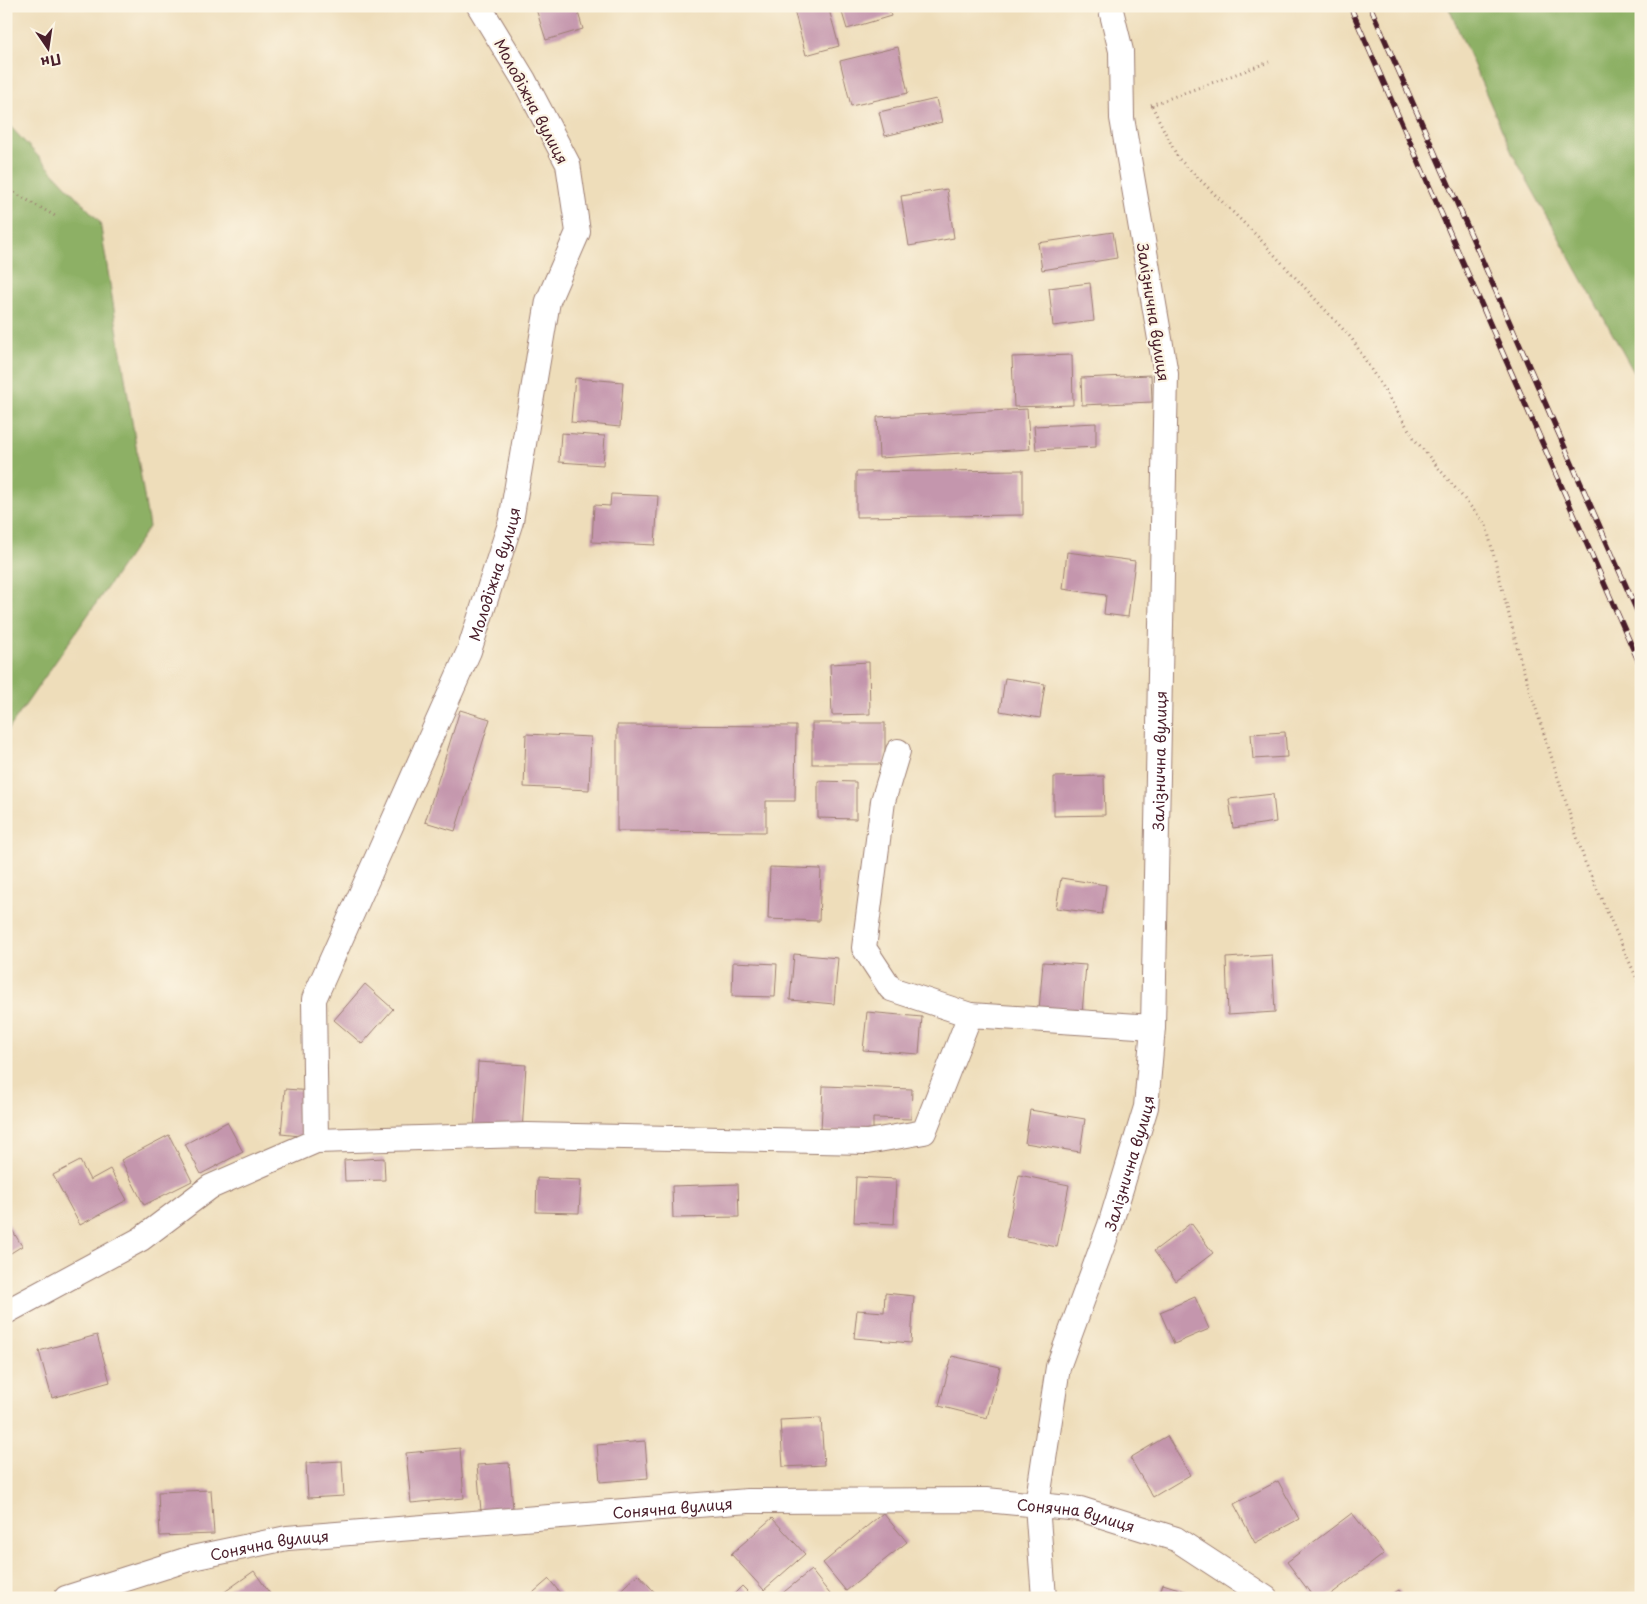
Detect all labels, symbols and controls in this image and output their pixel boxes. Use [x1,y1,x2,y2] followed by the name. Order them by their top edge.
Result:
[22,22,72,72] north arrow
[489,34,575,168] street label: Молодіжна вулиця
[39,49,63,74] text: Пн
[1132,240,1176,383] street label: Залізнична вулиця
[462,505,525,644] street label: Молодіжна вулиця
[1145,691,1171,832] street label: Залізнична вулиця
[1097,1094,1158,1235] street label: Залізнична вулиця
[611,1491,733,1523] street label: Сонячна вулиця
[1016,1492,1138,1537] street label: Сонячна вулиця
[208,1523,330,1565] street label: Сонячна вулиця

